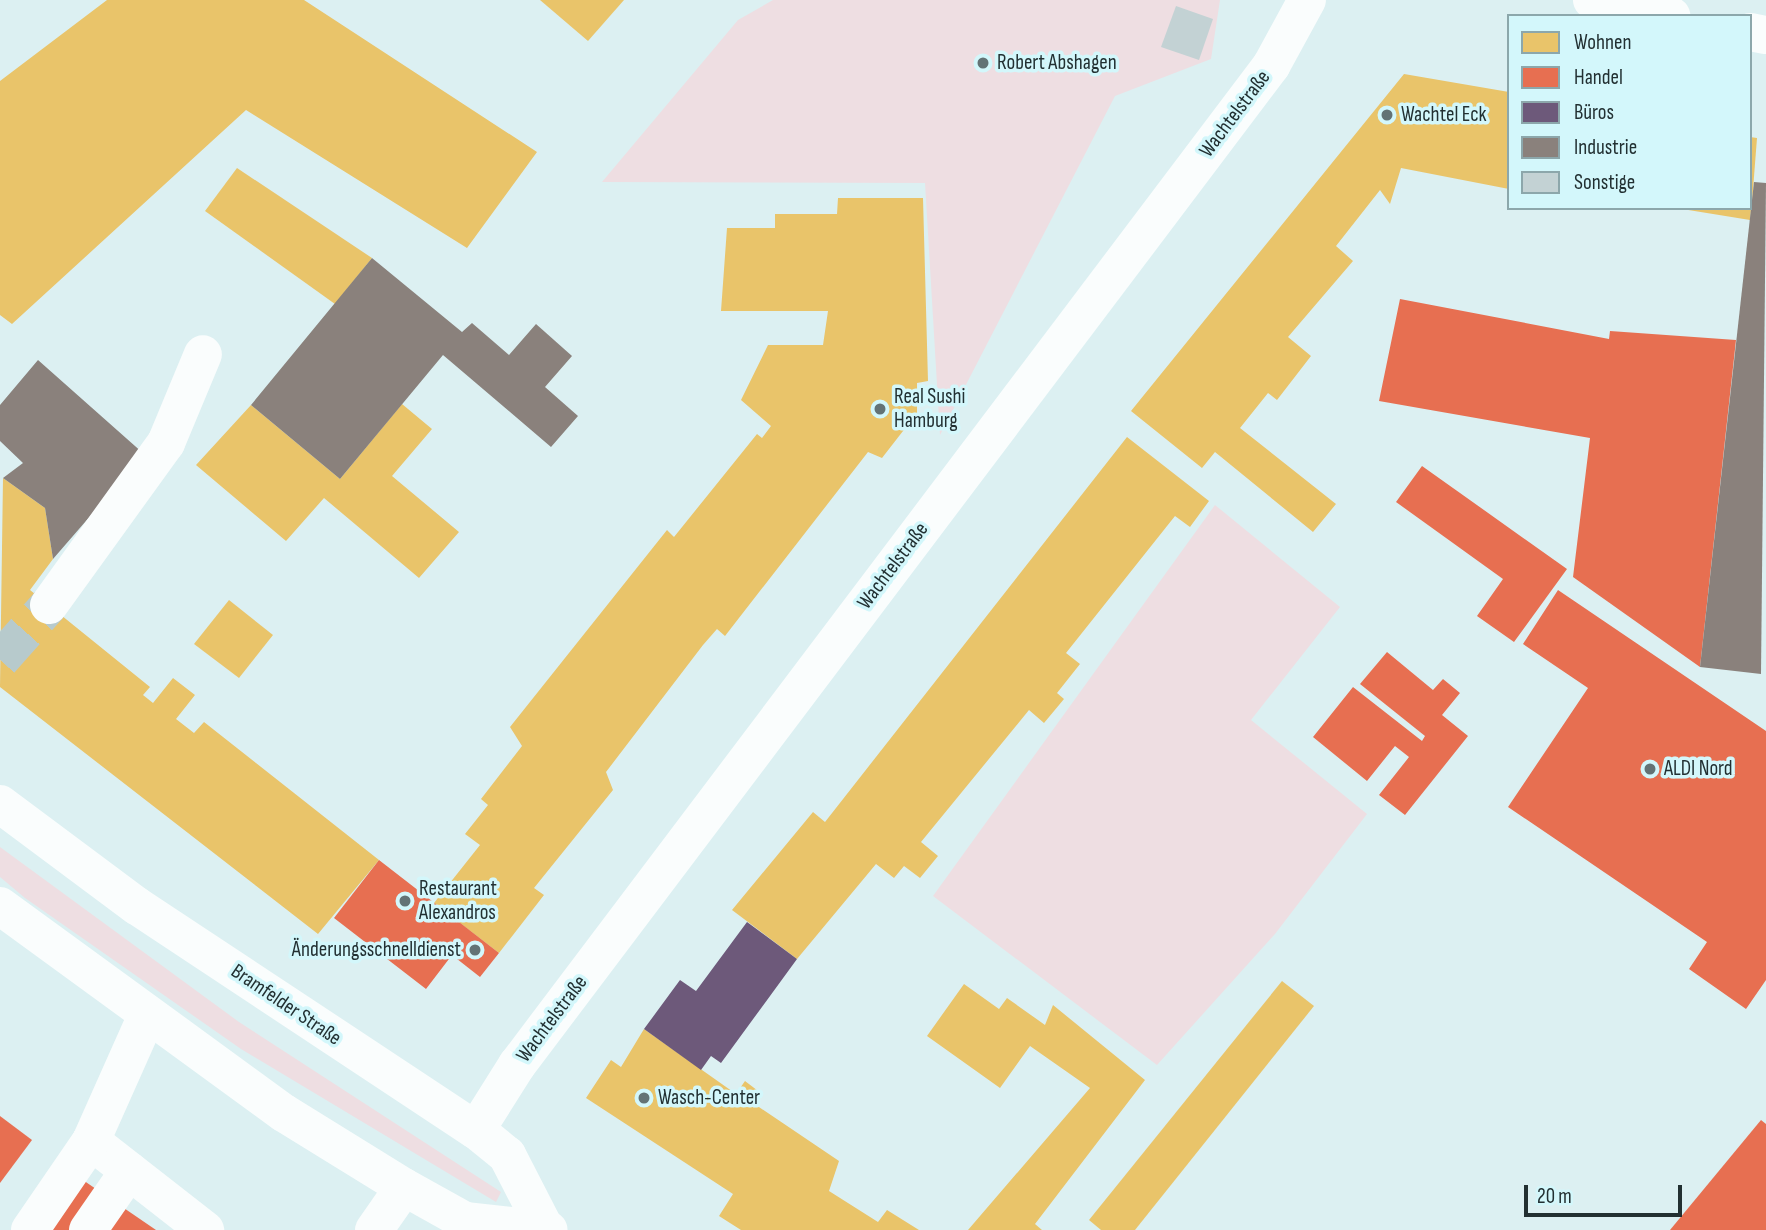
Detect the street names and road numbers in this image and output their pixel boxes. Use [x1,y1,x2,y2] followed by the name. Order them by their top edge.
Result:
[1194,66,1276,162] street label: Wachtelstraße
[852,518,934,614] street label: Wachtelstraße
[226,959,346,1051] street label: Bramfelder Straße
[511,971,593,1067] street label: Wachtelstraße

